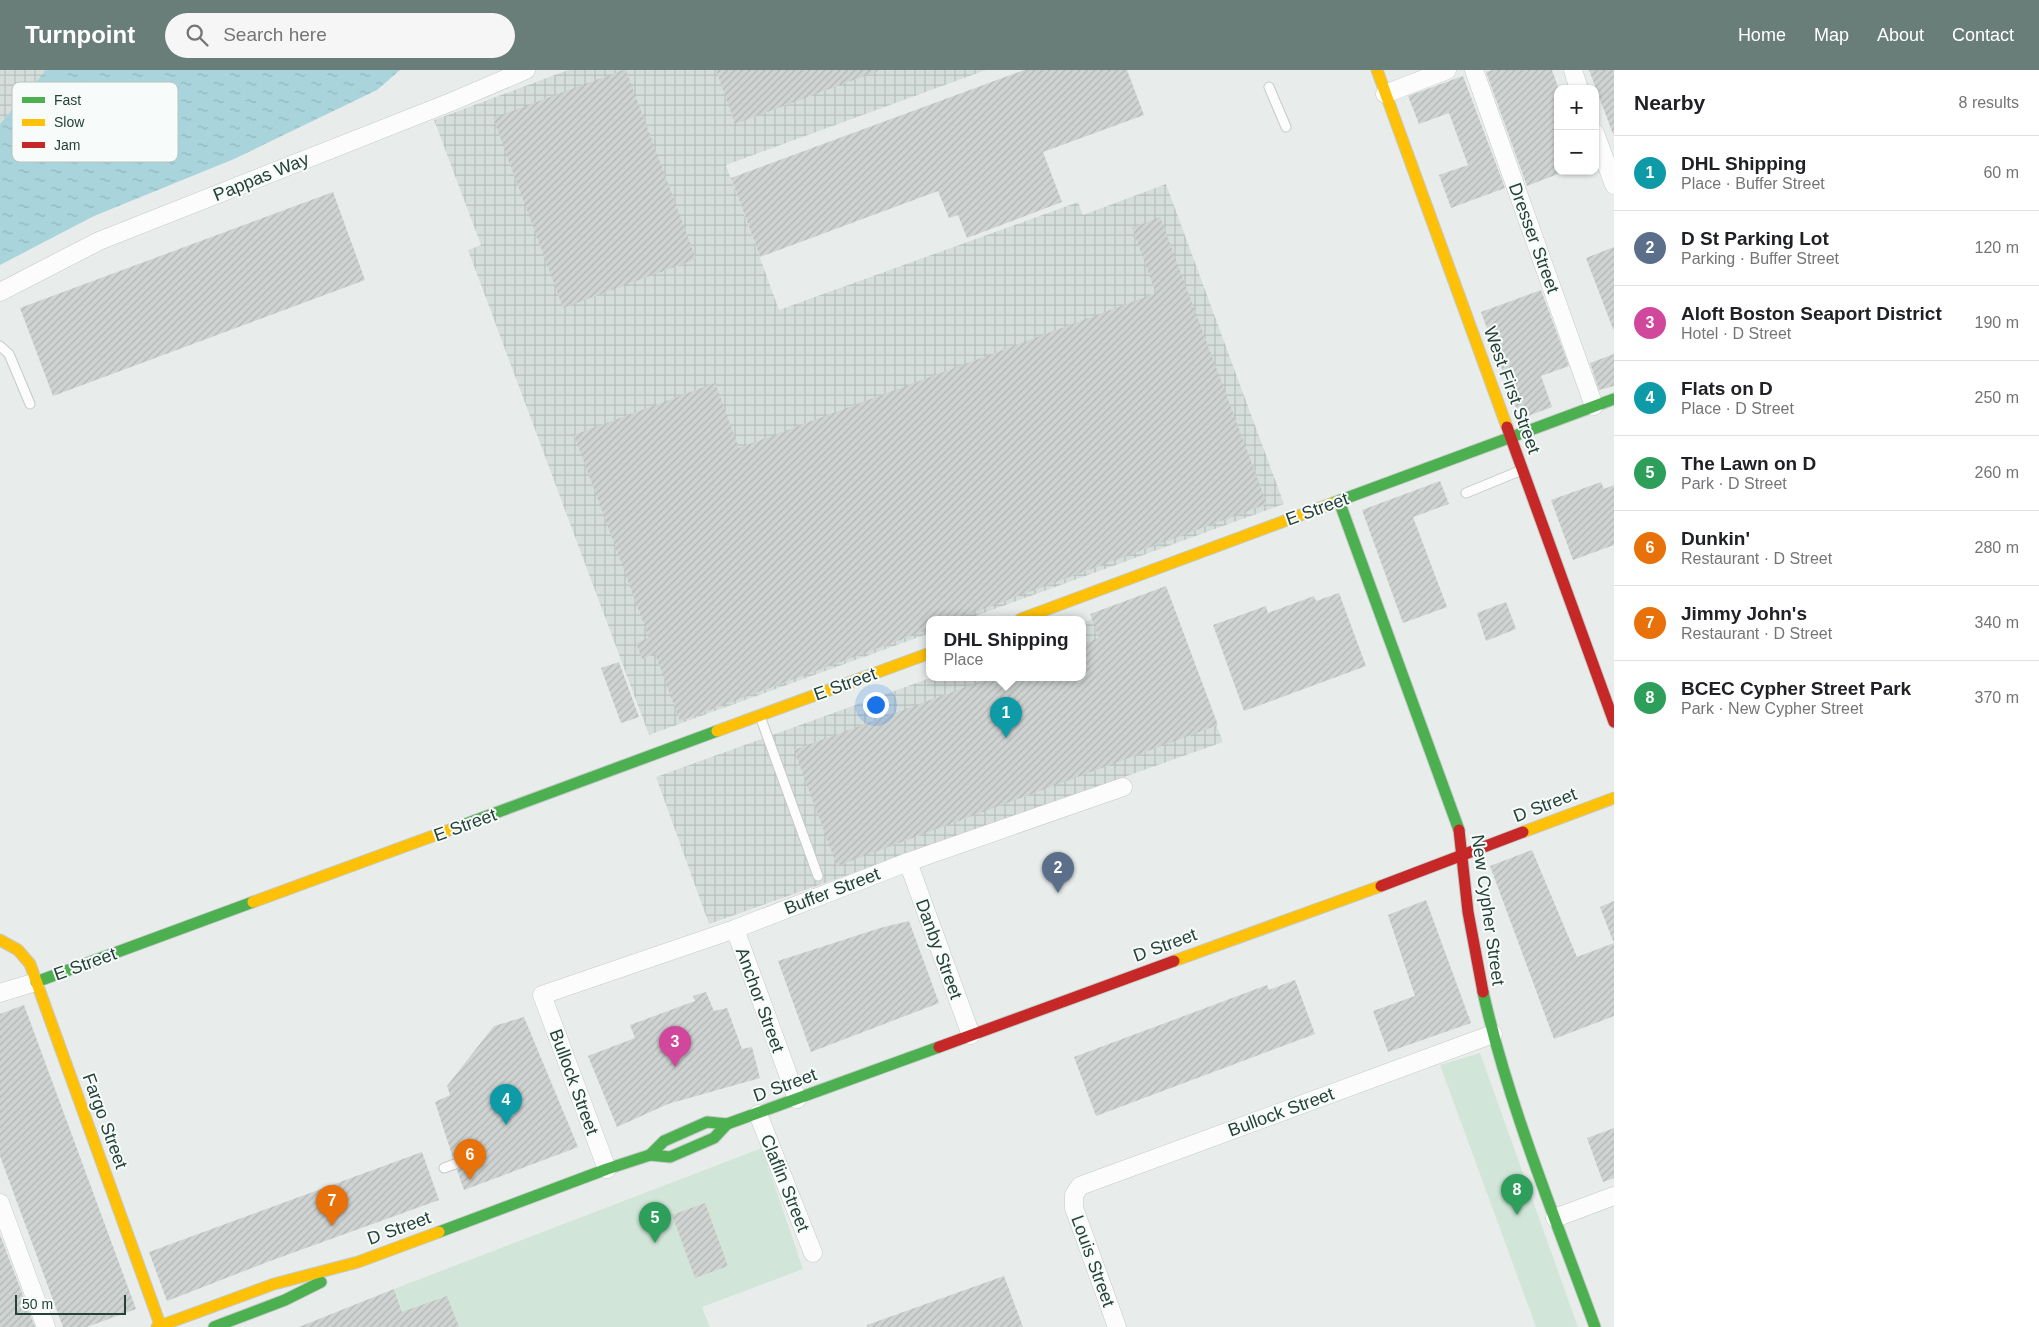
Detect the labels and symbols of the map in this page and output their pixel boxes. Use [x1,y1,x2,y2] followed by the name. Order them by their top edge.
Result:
[12,82,178,162] legend
[54,92,81,108] text: Fast
[54,114,85,130] text: Slow
[54,137,80,153] text: Jam
[210,149,312,205] street label: Pappas Way
[1505,180,1563,296] street label: Dresser Street
[1480,324,1544,456] street label: West First Street
[1283,488,1351,530] street label: E Street
[811,663,879,705] street label: E Street
[863,692,889,718] your location
[990,697,1022,738] pin: 1
[1511,784,1579,826] street label: D Street
[431,804,499,846] street label: E Street
[1468,833,1508,987] street label: New Cypher Street
[1042,852,1074,893] pin: 2
[781,864,883,918] street label: Buffer Street
[912,896,966,1002] street label: Danby Street
[1131,924,1199,966] street label: D Street
[51,943,119,985] street label: E Street
[732,945,788,1055] street label: Anchor Street
[546,1026,602,1138] street label: Bullock Street
[659,1026,691,1067] pin: 3
[751,1064,819,1106] street label: D Street
[78,1071,132,1171] street label: Fargo Street
[490,1084,522,1125] pin: 4
[1225,1084,1337,1140] street label: Bullock Street
[756,1131,814,1235] street label: Claflin Street
[454,1139,486,1180] pin: 6
[1501,1174,1533,1215] pin: 8
[316,1185,348,1226] pin: 7
[639,1202,671,1243] pin: 5
[365,1207,433,1249] street label: D Street
[1067,1212,1119,1310] street label: Louis Street
[15,1292,126,1315] scale bar

